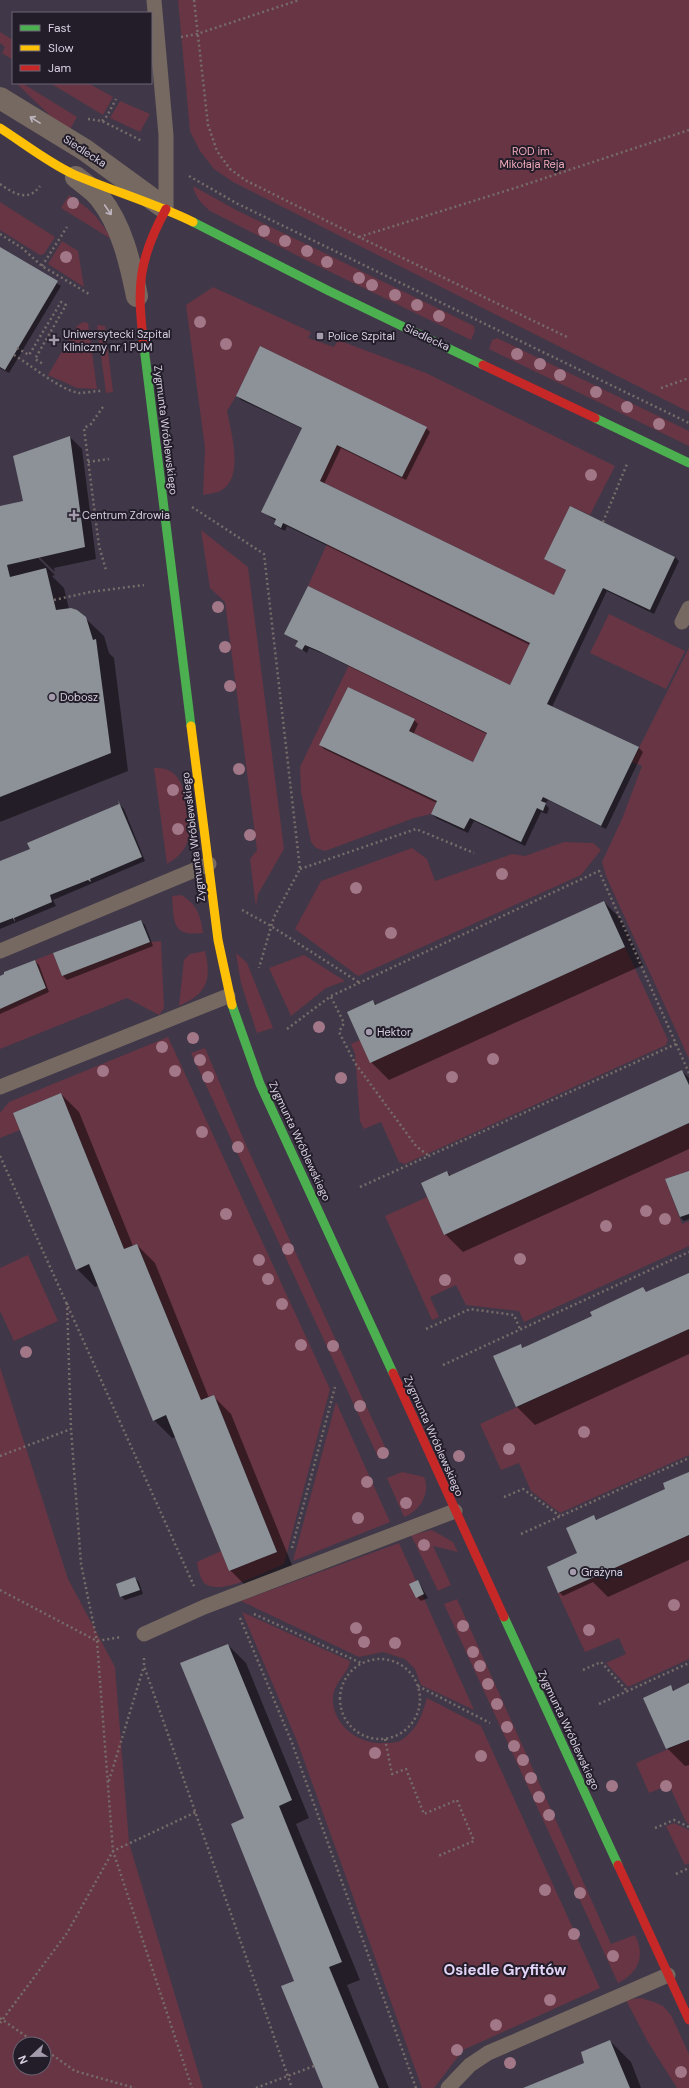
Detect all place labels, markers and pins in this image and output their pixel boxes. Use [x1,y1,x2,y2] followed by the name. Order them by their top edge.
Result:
[63,327,171,354] place label: Uniwersytecki Szpital Kliniczny nr 1 PUM
[328,329,395,343] place label: Police Szpital
[315,331,325,341] marker: Police Szpital
[48,334,60,346] marker: Uniwersytecki Szpital Kliniczny nr 1 PUM
[82,508,170,522] place label: Centrum Zdrowia
[69,510,79,520] marker: Centrum Zdrowia
[60,690,98,704] place label: Dobosz
[47,692,57,702] marker: Dobosz
[377,1025,411,1039] place label: Hektor
[364,1027,374,1037] marker: Hektor
[581,1565,623,1579] place label: Grażyna
[568,1567,578,1577] marker: Grażyna

